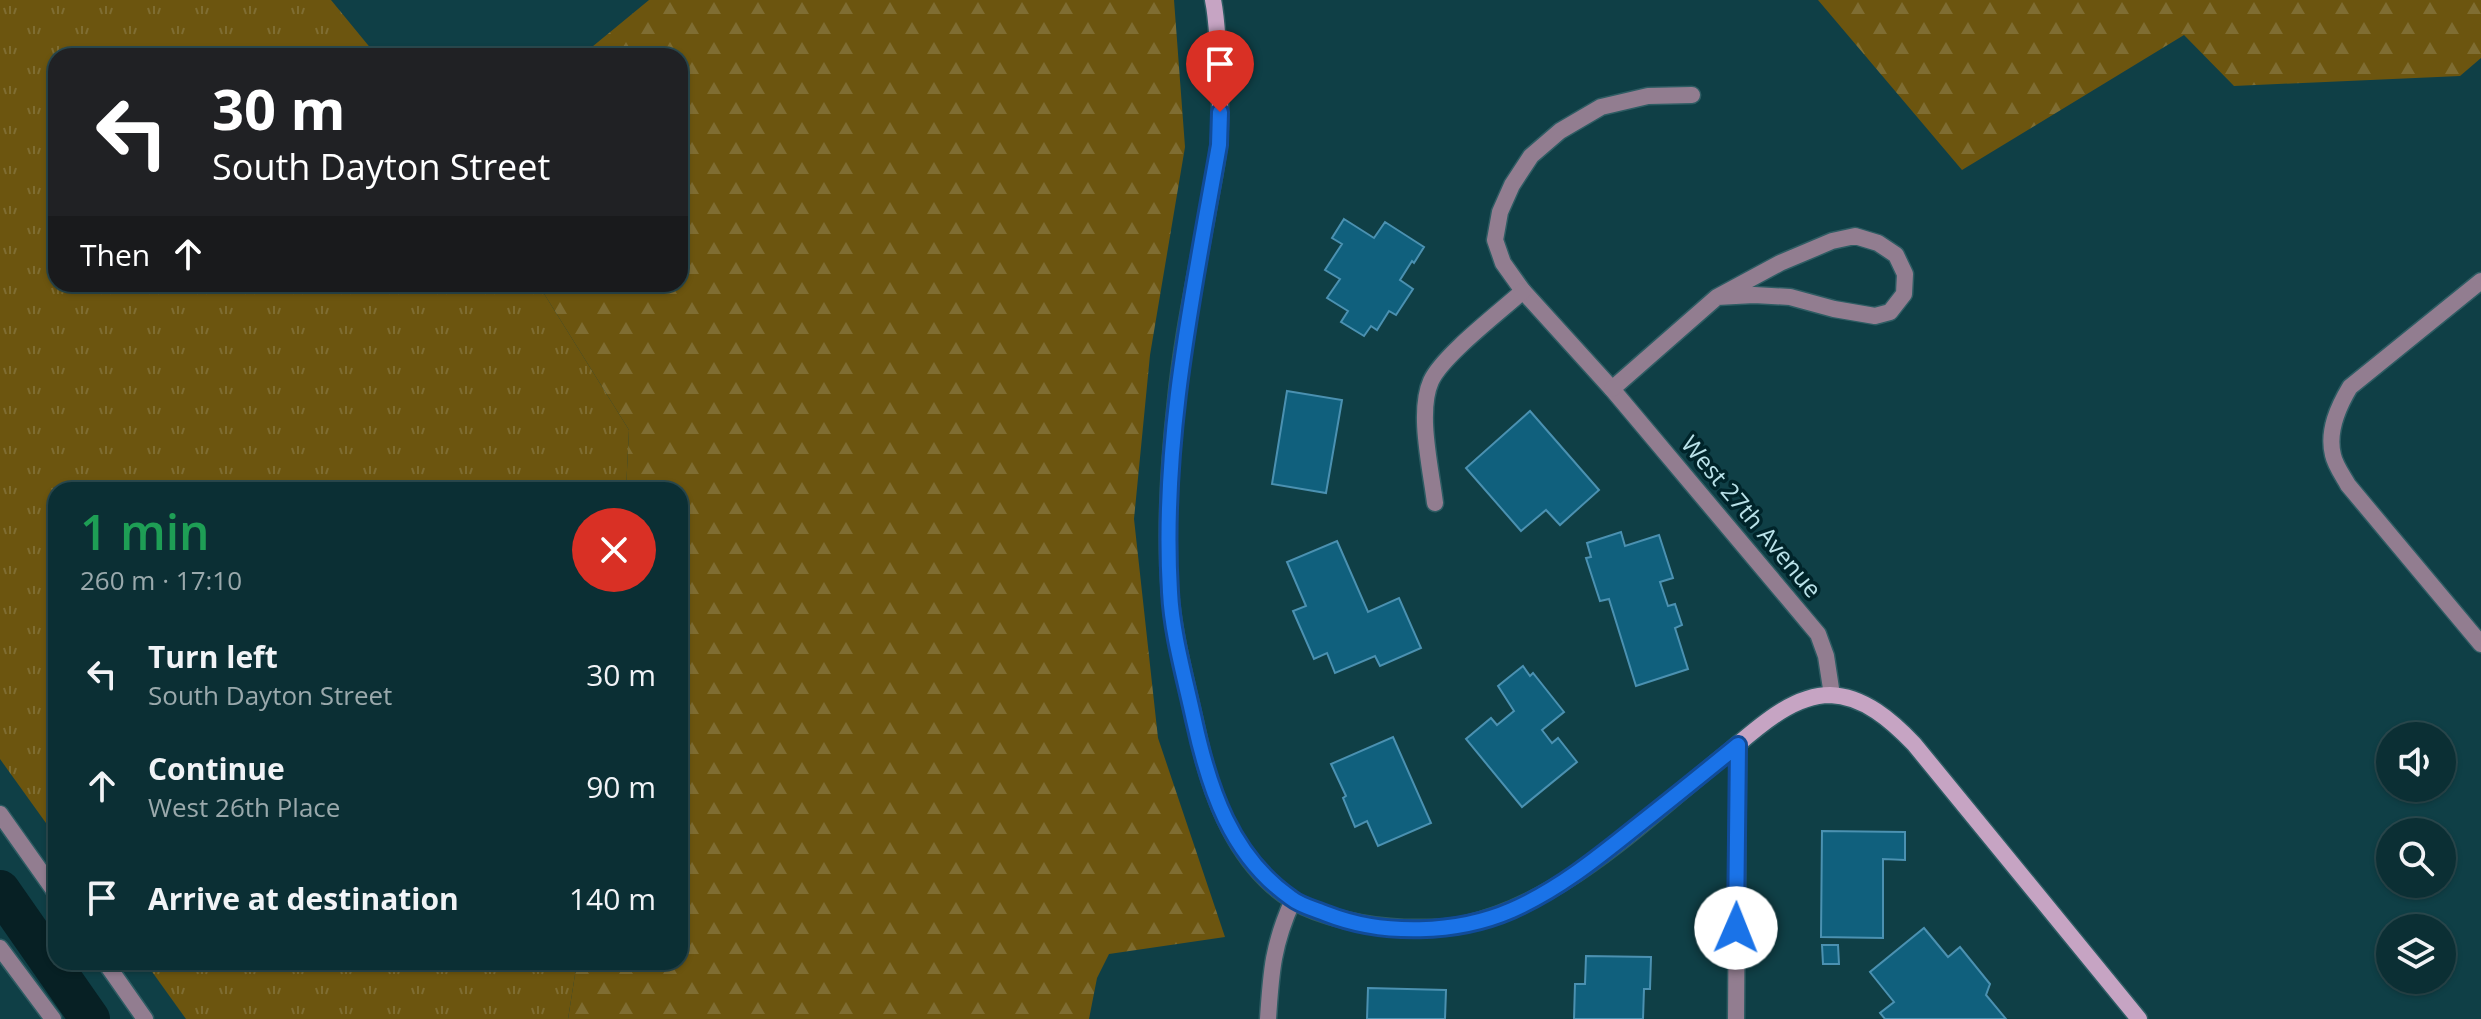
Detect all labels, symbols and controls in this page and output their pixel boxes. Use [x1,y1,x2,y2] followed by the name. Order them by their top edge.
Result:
[1186,30,1254,112] pin
[1198,42,1242,86] icon: arrive
[212,70,346,146] text: 30 m
[80,80,184,184] icon: left
[212,142,550,191] text: South Dayton Street
[166,232,210,276] icon: ahead
[80,234,150,275] text: Then
[1674,428,1830,604] street label: West 27th Avenue
[80,499,210,564] text: 1 min
[572,508,656,592] button: close
[80,562,242,598] text: 260 m · 17:10
[148,636,278,677] text: Turn left
[80,652,124,696] icon: left
[586,654,656,695] text: 30 m
[148,677,392,713] text: South Dayton Street
[2376,722,2456,994] map controls
[2376,722,2456,802] button: sound
[148,748,285,789] text: Continue
[80,764,124,808] icon: ahead
[586,766,656,807] text: 90 m
[148,789,340,825] text: West 26th Place
[2376,818,2456,898] button: search
[80,876,124,920] icon: arrive
[148,878,459,919] text: Arrive at destination
[569,878,656,919] text: 140 m
[1694,886,1778,970] position arrow
[2376,914,2456,994] button: layers

